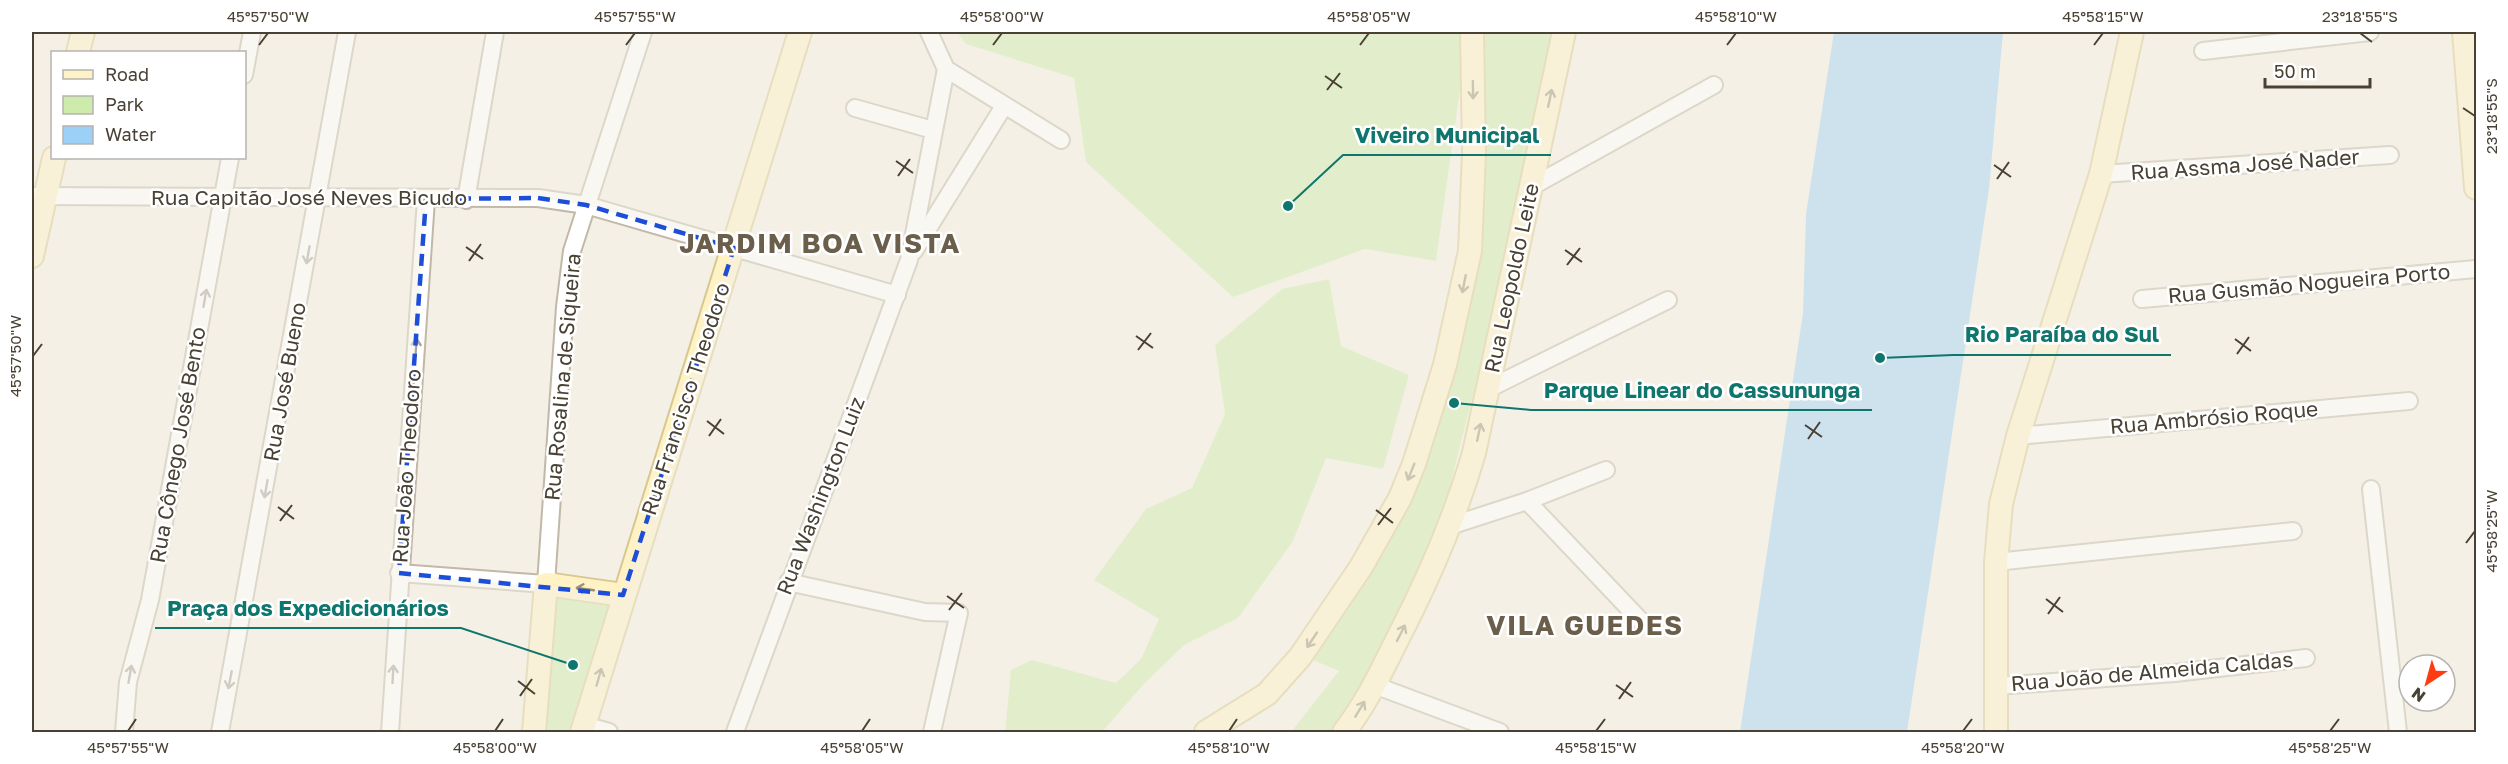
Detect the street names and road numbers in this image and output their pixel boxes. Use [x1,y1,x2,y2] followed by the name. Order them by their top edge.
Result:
[2130,143,2360,185] street label: Rua Assma José Nader
[1478,181,1544,375] street label: Rua Leopoldo Leite
[151,184,467,210] street label: Rua Capitão José Neves Bicudo
[538,252,586,502] street label: Rua Rosalina de Siqueira
[2167,258,2451,308] street label: Rua Gusmão Nogueira Porto
[635,279,735,518] street label: Rua Francisco Theodoro
[257,300,311,463] street label: Rua José Bueno
[143,325,211,565] street label: Rua Cônego José Bento
[386,368,426,564] street label: Rua João Theodoro
[770,393,870,598] street label: Rua Washington Luiz
[2109,395,2319,439] street label: Rua Ambrósio Roque
[2010,646,2294,696] street label: Rua João de Almeida Caldas

